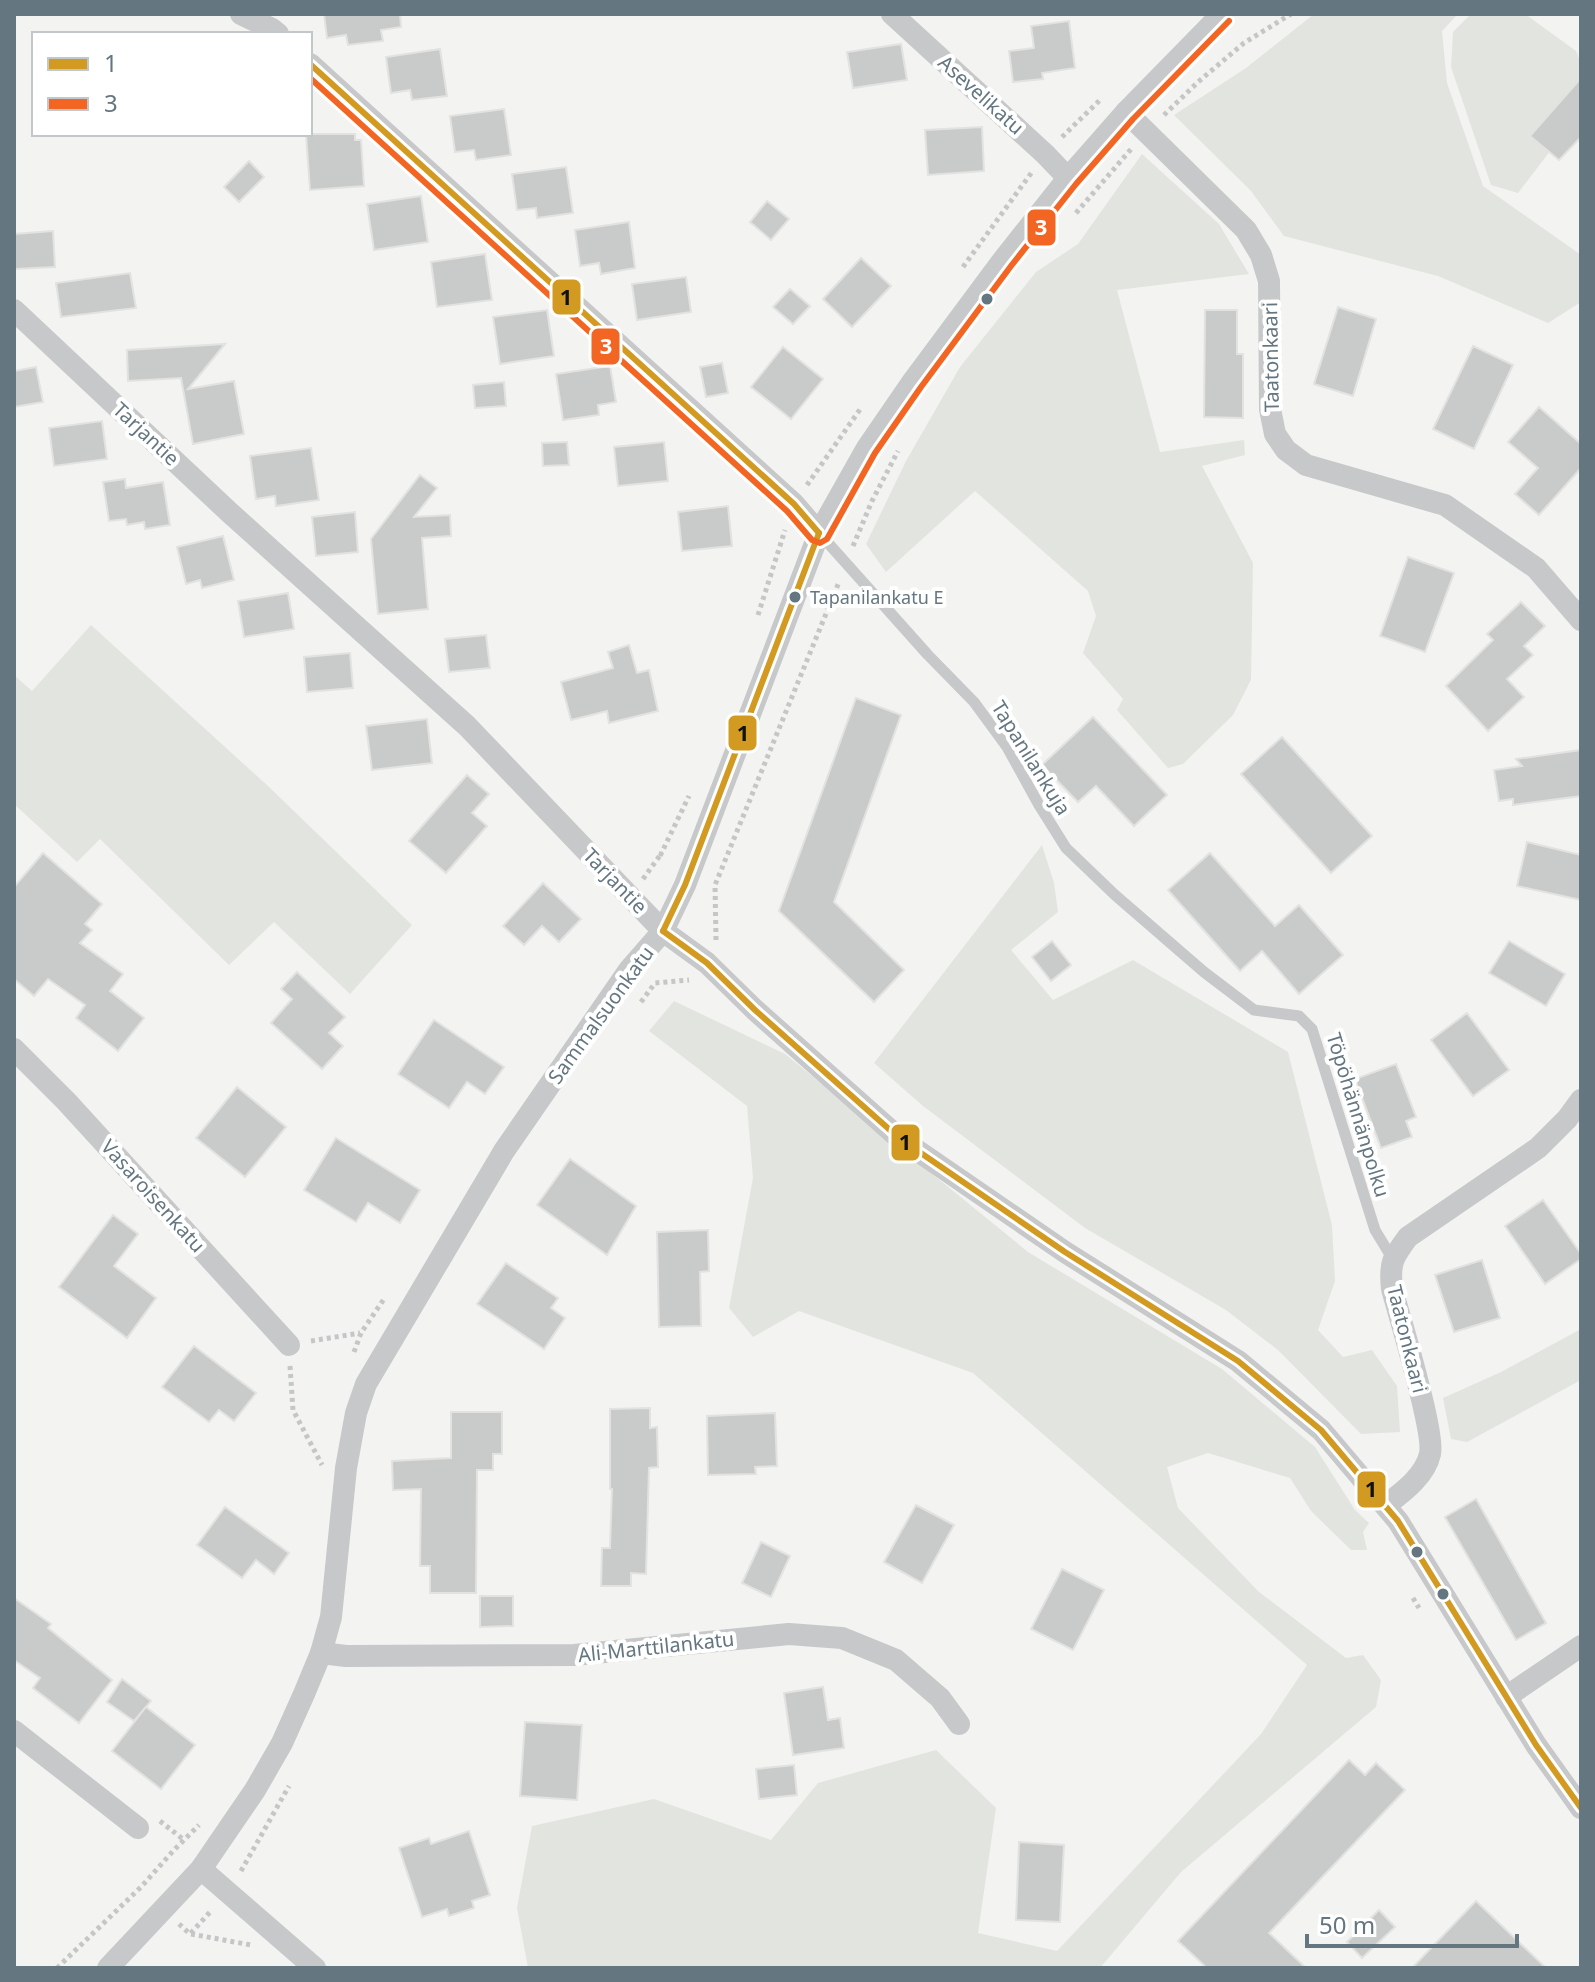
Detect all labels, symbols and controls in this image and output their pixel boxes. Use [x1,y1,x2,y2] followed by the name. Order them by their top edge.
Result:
[32,32,312,136] legend
[104,46,118,79] text: 1
[933,49,1030,140] street label: Asevelikatu
[104,86,118,119] text: 3
[1026,208,1057,247] line badge: 3
[1035,211,1047,241] text: 3
[551,278,582,316] line badge: 1
[560,281,572,311] text: 1
[979,291,995,307] unlabelled marker
[1256,302,1285,412] street label: Taatonkaari
[590,327,621,366] line badge: 3
[600,330,612,360] text: 3
[107,396,185,471] street label: Tarjantie
[810,585,944,609] place label: Tapanilankatu E
[787,589,803,605] marker: Tapanilankatu E
[986,695,1077,820] street label: Tapanilankuja
[727,714,758,752] line badge: 1
[737,717,749,747] text: 1
[577,842,653,919] street label: Tarjantie
[542,940,660,1089] street label: Sammalsuonkatu
[1321,1029,1396,1200] street label: Töpöhännänpolku
[890,1123,921,1162] line badge: 1
[899,1126,911,1156] text: 1
[95,1133,211,1258] street label: Vasaroisenkatu
[1381,1282,1434,1396] street label: Taatonkaari
[1356,1470,1387,1509] line badge: 1
[1365,1473,1377,1503] text: 1
[1409,1544,1425,1560] unlabelled marker
[1435,1586,1451,1602] unlabelled marker
[576,1625,735,1668] street label: Ali-Marttilankatu
[1307,1898,1517,1948] scale bar
[1319,1908,1375,1941] text: 50 m

